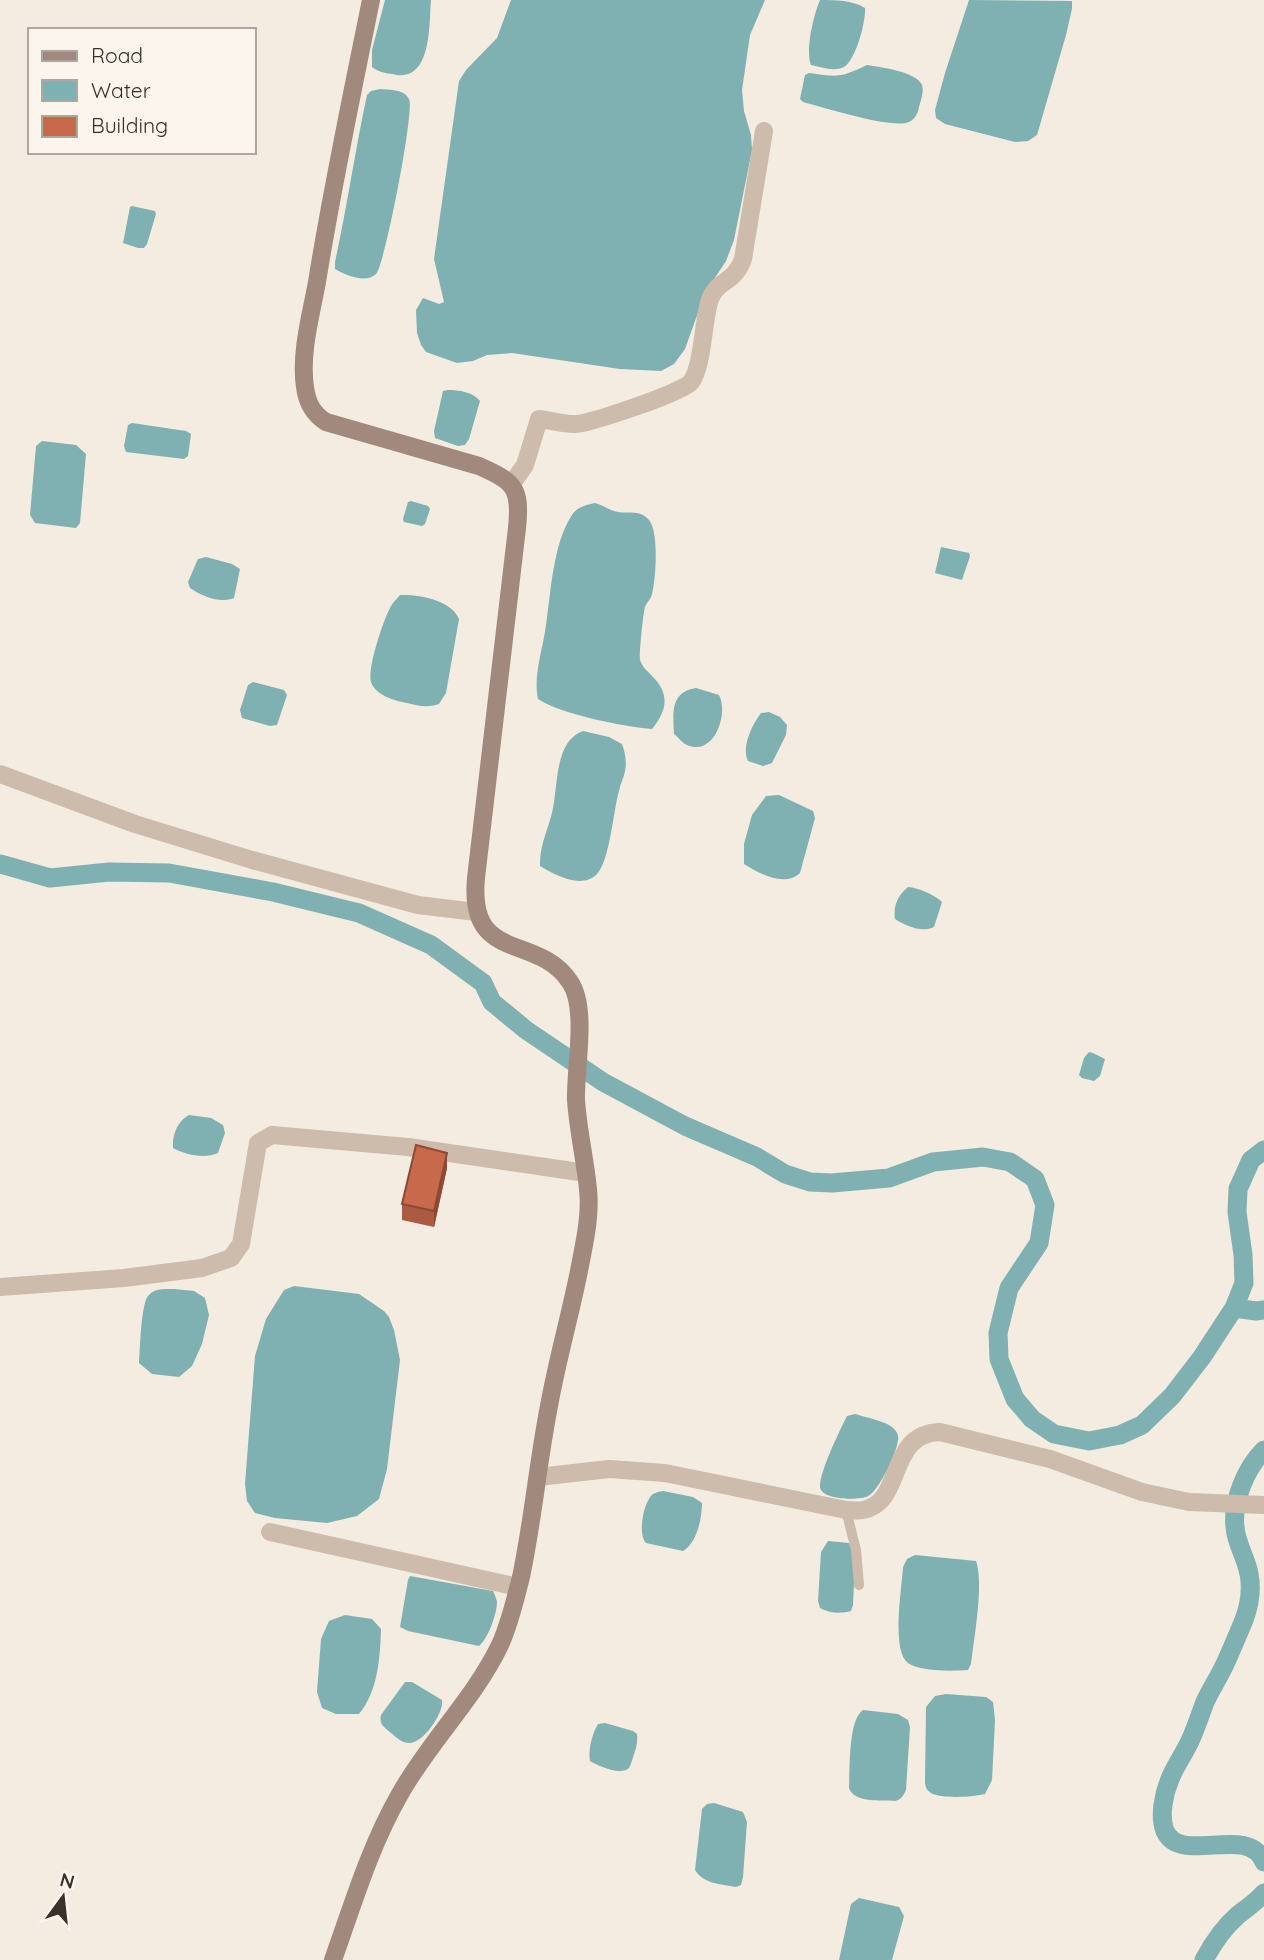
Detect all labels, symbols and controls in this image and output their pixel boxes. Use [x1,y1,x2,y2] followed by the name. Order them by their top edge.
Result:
[28,28,256,154] legend
[91,42,143,68] text: Road
[91,77,151,103] text: Water
[91,112,168,138] text: Building
[28,1862,98,1932] north arrow
[58,1867,77,1894] text: N

